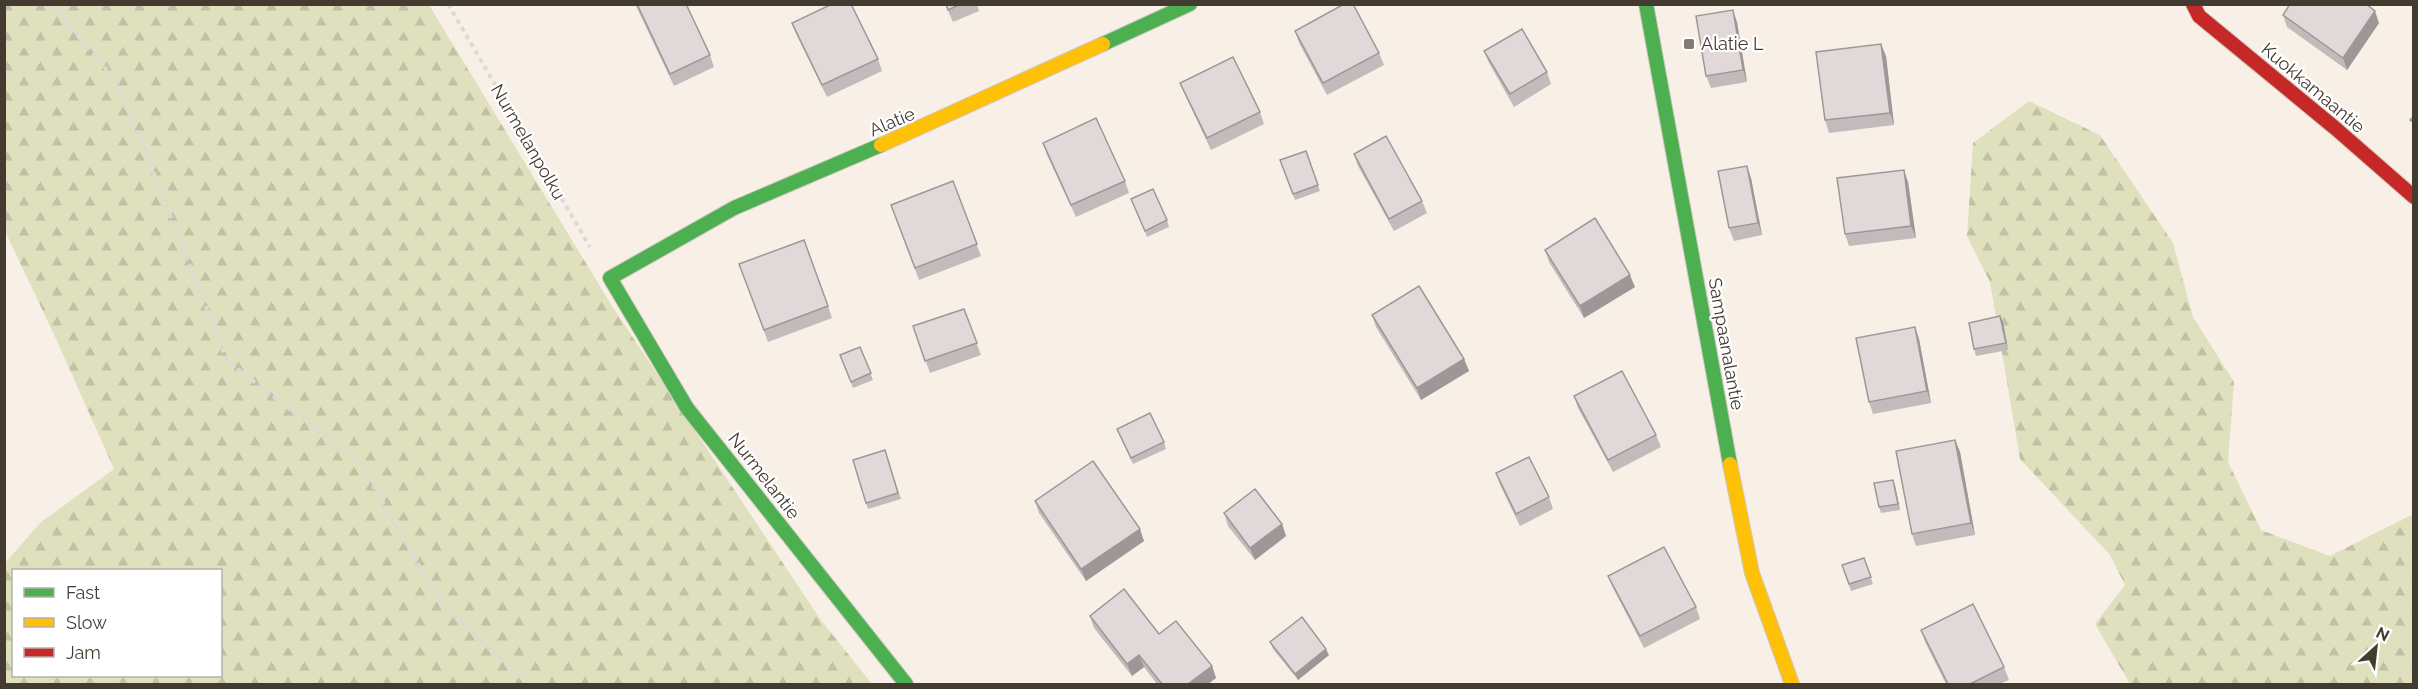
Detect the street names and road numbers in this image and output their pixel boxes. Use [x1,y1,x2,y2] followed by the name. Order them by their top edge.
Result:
[2257,38,2370,137] street label: Kuokkamaantie
[487,80,570,203] street label: Nurmelanpolku
[866,102,918,140] street label: Alatie
[1705,276,1749,412] street label: Sampaanalantie
[724,428,805,523] street label: Nurmelantie

